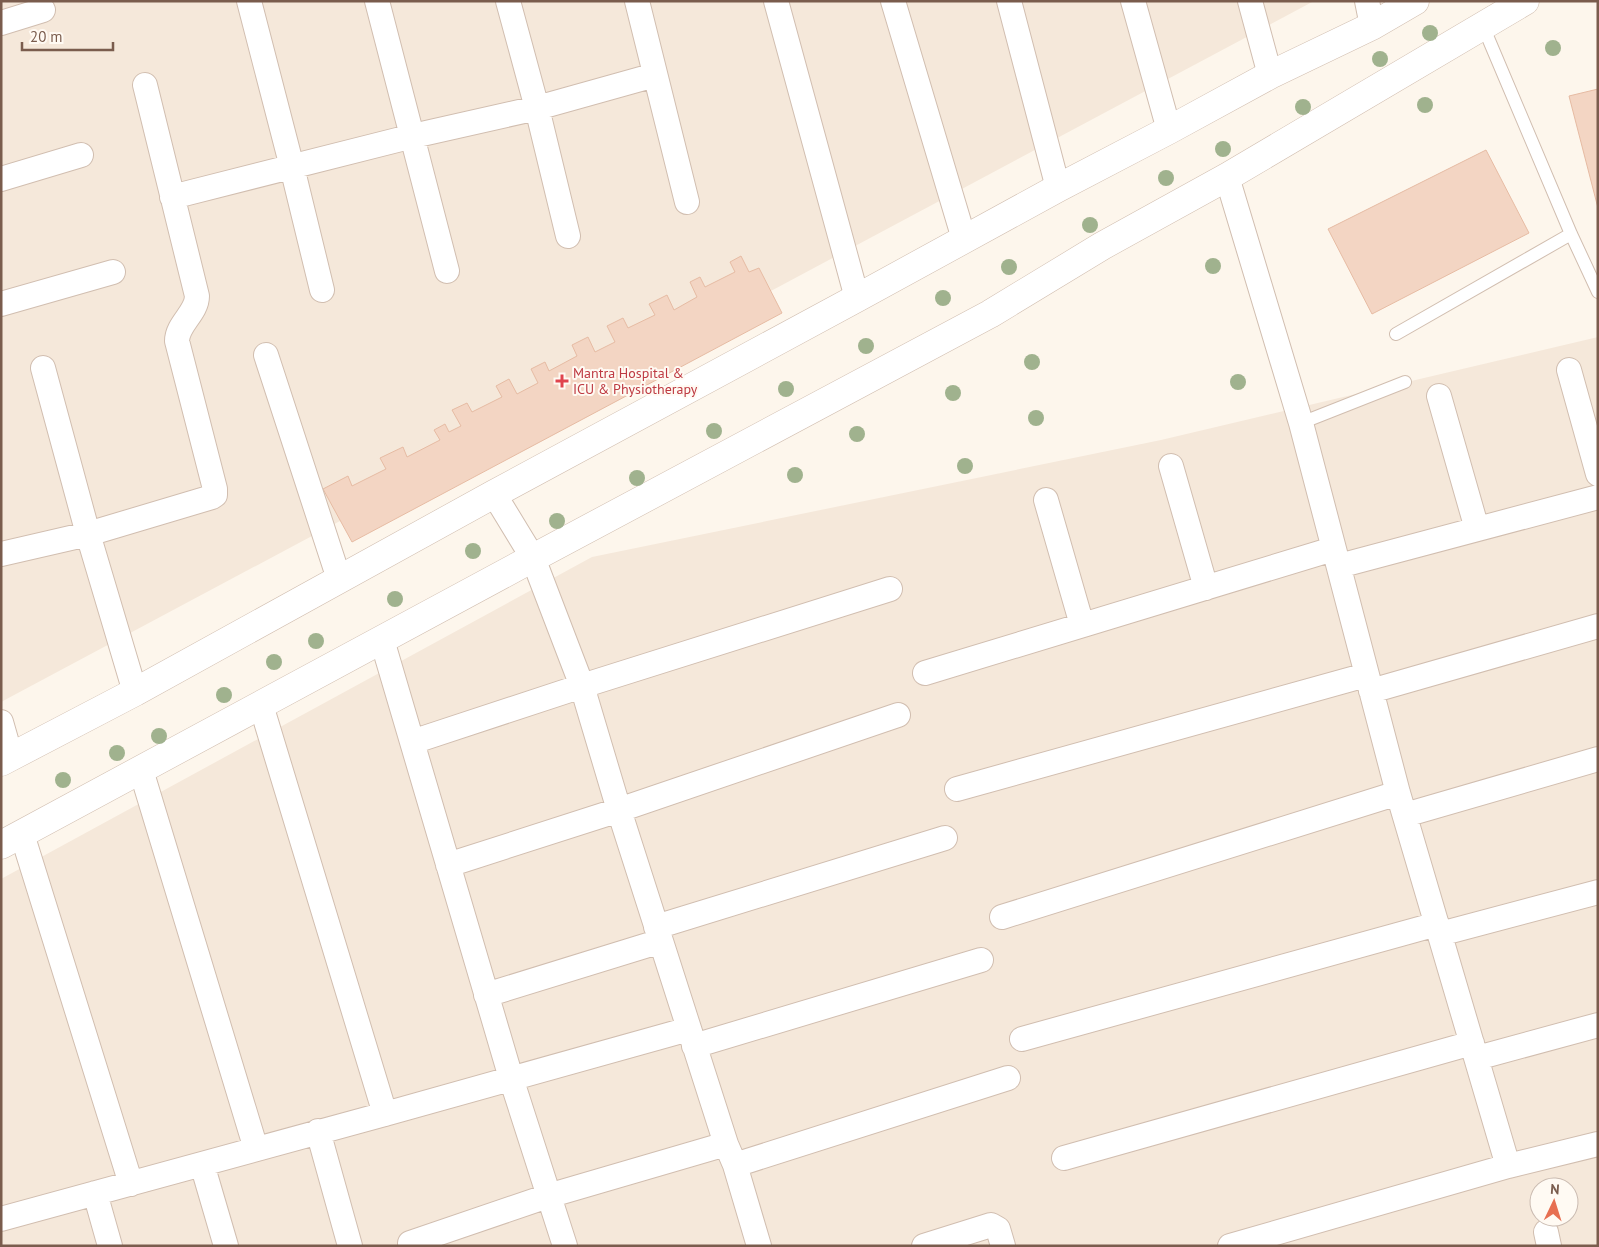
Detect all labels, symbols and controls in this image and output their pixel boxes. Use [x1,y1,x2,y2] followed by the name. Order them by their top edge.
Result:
[22,20,114,52] scale bar
[30,27,63,46] text: 20 m
[573,364,698,398] place label: Mantra Hospital & ICU & Physiotherapy
[555,374,569,388] marker: Mantra Hospital & ICU & Physiotherapy
[1529,1177,1579,1227] north arrow
[1550,1180,1560,1198] text: N

